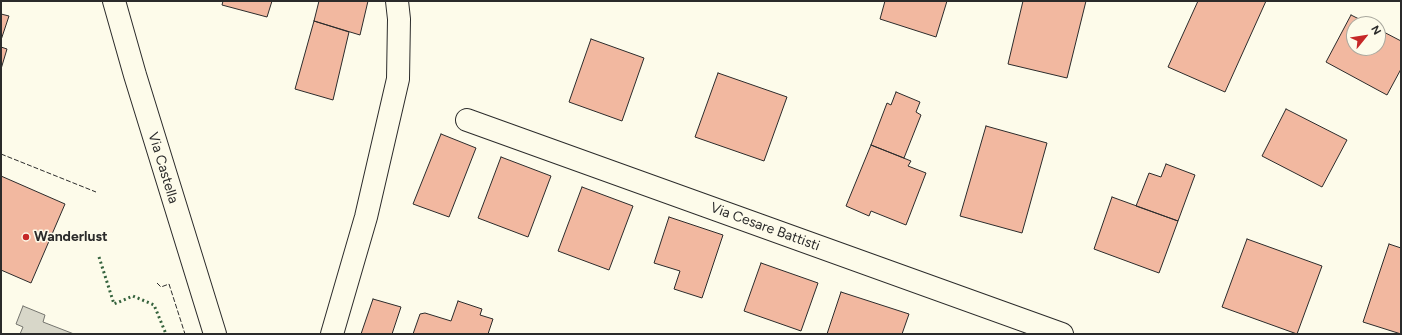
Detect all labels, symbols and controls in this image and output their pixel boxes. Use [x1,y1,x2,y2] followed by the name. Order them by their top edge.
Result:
[1346,16,1386,56] north arrow
[1368,23,1384,37] text: N
[144,130,182,206] street label: Via Castella
[708,199,822,255] street label: Via Cesare Battisti
[34,229,108,245] place label: Wanderlust
[21,232,31,242] marker: Wanderlust

